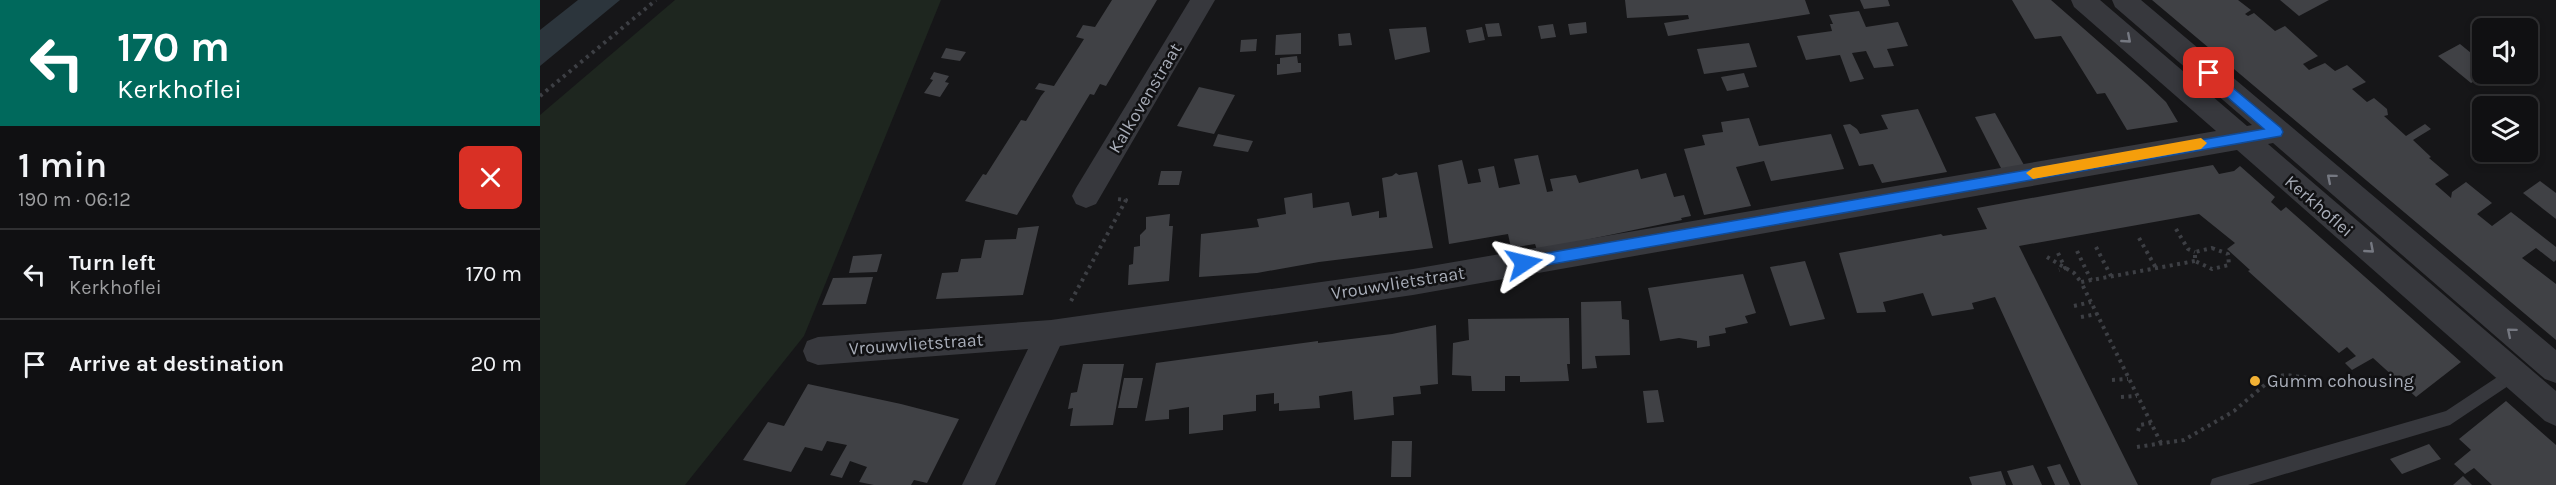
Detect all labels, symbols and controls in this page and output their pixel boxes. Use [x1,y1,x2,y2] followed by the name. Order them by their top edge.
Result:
[2472,18,2538,162] map controls
[2472,18,2538,84] button: sound
[117,22,230,72] text: 170 m
[18,24,96,102] icon: left
[2120,31,2131,42] one-way arrow
[1104,39,1187,157] street label: Kalkovenstraat
[2183,47,2234,98] pin
[2192,56,2225,89] icon: arrive
[117,73,242,105] text: Kerkhoflei
[2472,96,2538,162] button: layers
[18,144,107,186] text: 1 min
[459,146,522,209] button: close
[2280,170,2358,242] street label: Kerkhoflei
[2327,174,2338,185] one-way arrow
[18,188,131,211] text: 190 m · 06:12
[1492,231,1556,295] position arrow
[2363,242,2374,253] one-way arrow
[69,250,156,276] text: Turn left
[18,258,51,291] icon: left
[466,261,522,287] text: 170 m
[1330,262,1467,304] street label: Vrouwvlietstraat
[69,276,162,299] text: Kerkhoflei
[848,328,984,360] street label: Vrouwvlietstraat
[2507,328,2518,339] one-way arrow
[18,348,51,381] icon: arrive
[69,351,284,377] text: Arrive at destination
[470,351,522,377] text: 20 m
[2267,370,2414,392] place label: Gumm cohousing
[2248,374,2262,388] marker: Gumm cohousing

